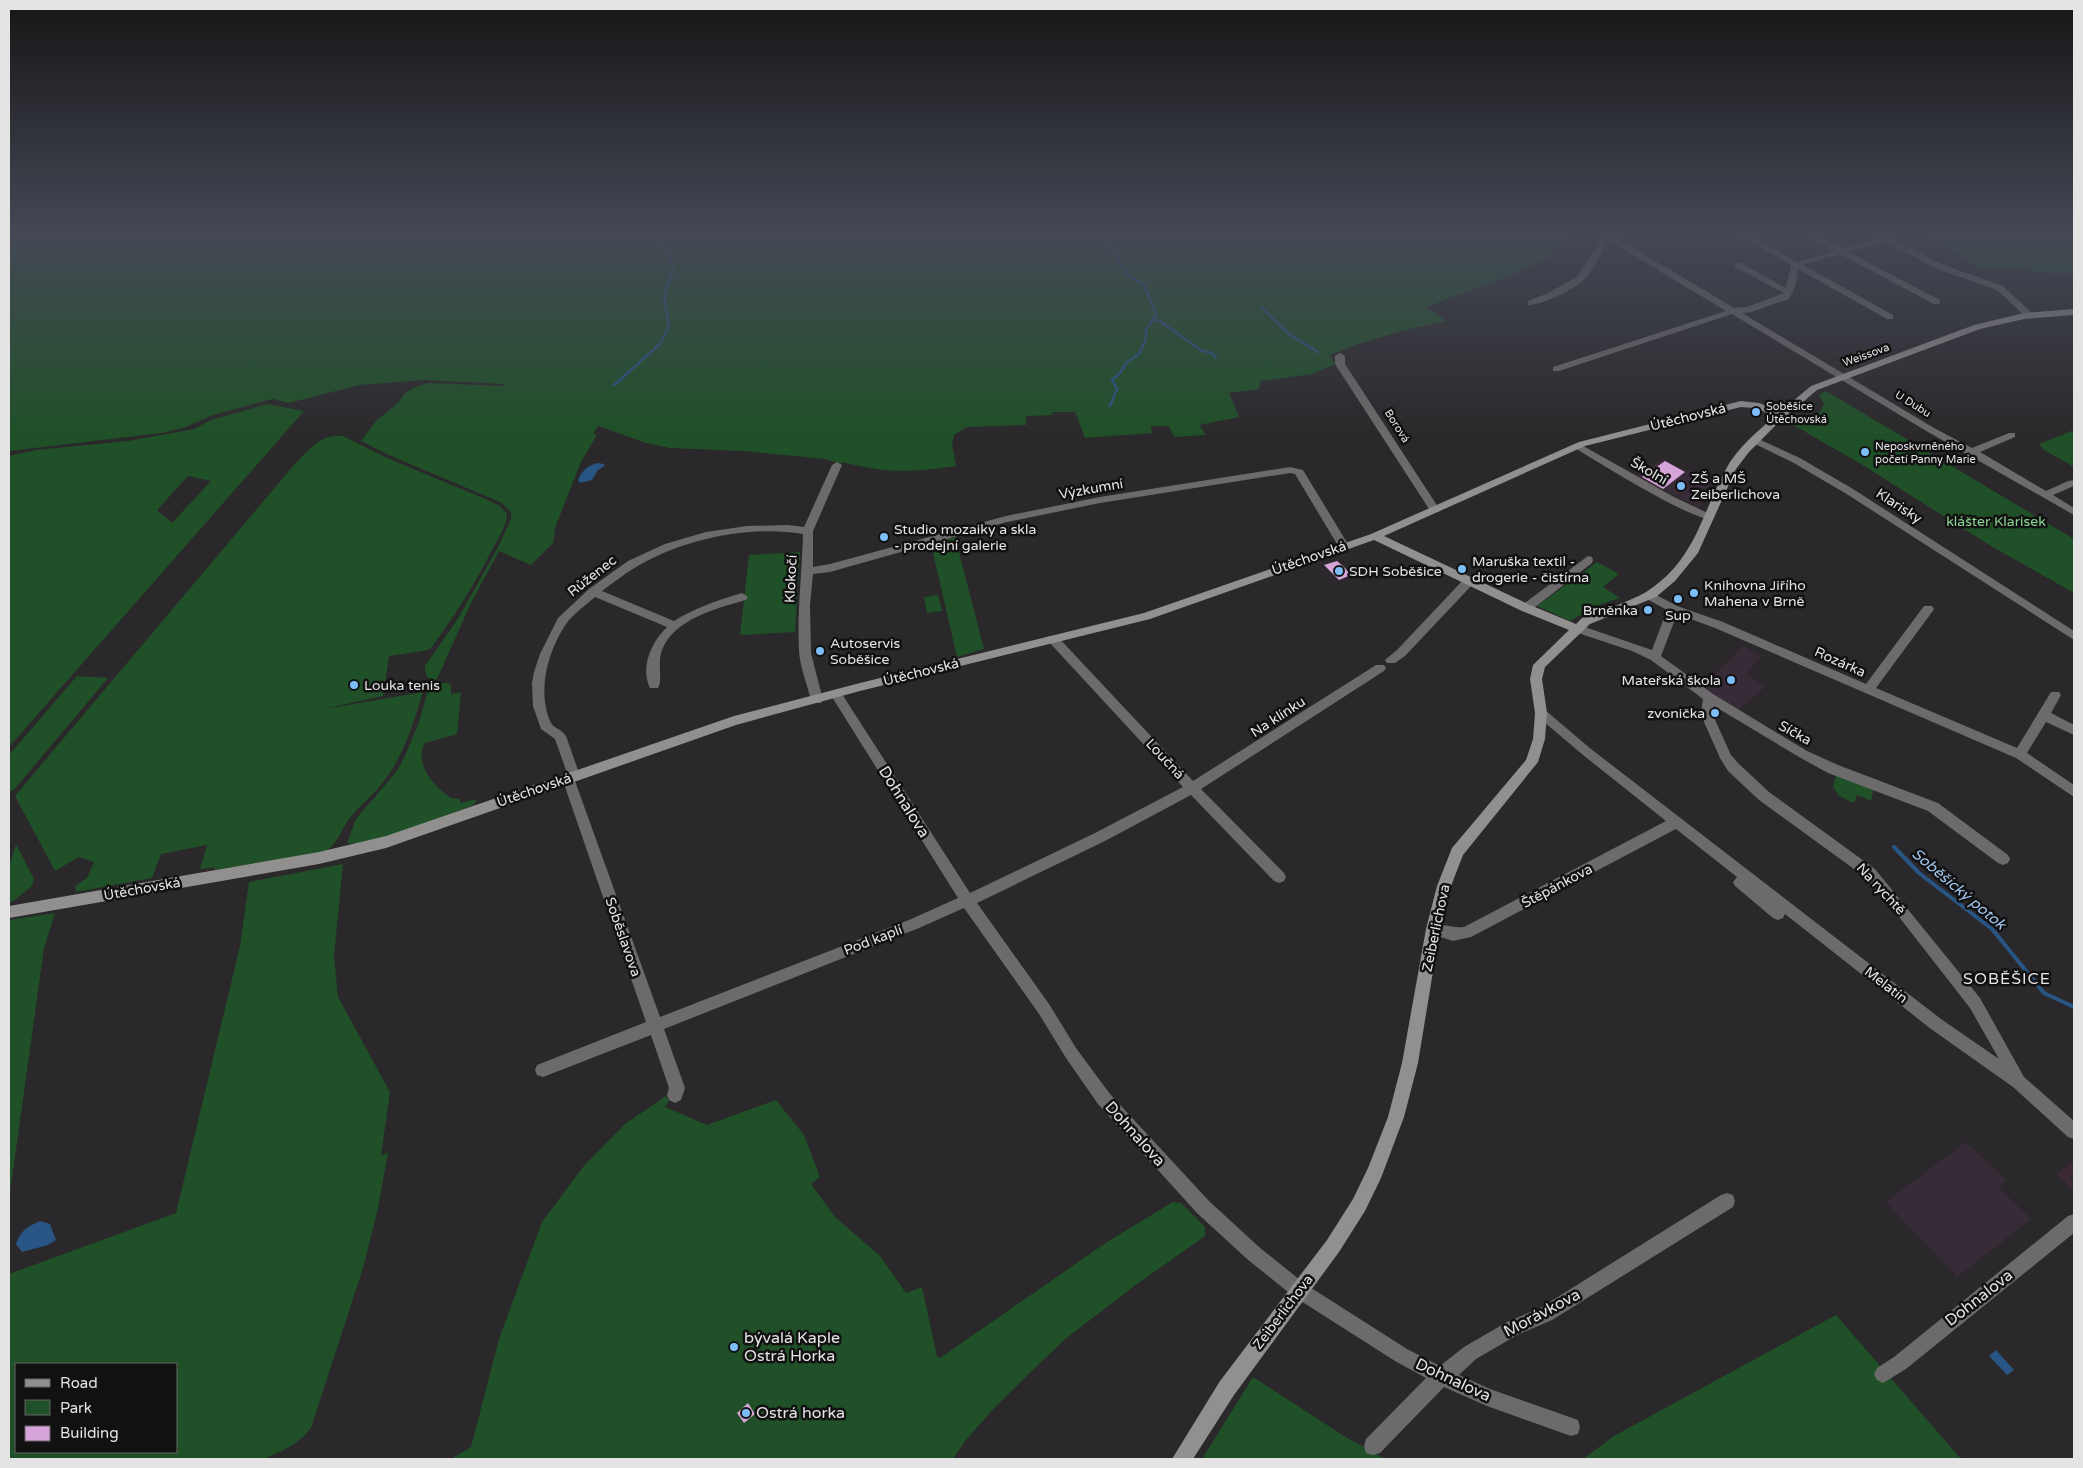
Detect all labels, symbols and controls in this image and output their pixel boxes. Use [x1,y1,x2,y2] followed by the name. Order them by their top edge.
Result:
[1841,341,1891,369] street label: Weissova
[1893,388,1933,420] street label: U Dubu
[1648,399,1728,435] street label: Útěchovská
[1766,400,1827,426] place label: Soběšice Útěchovská
[1750,406,1762,418] marker: Soběšice Útěchovská
[1382,407,1412,445] street label: Borová
[1875,440,1976,466] place label: Neposkvrněného početí Panny Marie
[1859,446,1871,458] marker: Neposkvrněného početí Panny Marie
[1627,454,1671,489] street label: Školní
[1691,470,1780,503] place label: ZŠ a MŠ Zeiberlichova
[1058,475,1125,503] street label: Výzkumní
[1675,480,1687,492] marker: ZŠ a MŠ Zeiberlichova
[1873,485,1926,527] street label: Klarisky
[1946,513,2046,530] park label: klášter Klarisek
[894,521,1036,554] place label: Studio mozaiky a skla - prodejní galerie
[878,531,890,543] marker: Studio mozaiky a skla - prodejní galerie
[1270,537,1348,579] street label: Útěchovská
[564,552,620,600] street label: Růženec
[1472,553,1589,586] place label: Maruška textil - drogerie - čistírna
[781,554,801,604] street label: Klokočí
[1349,563,1442,580] place label: SDH Soběšice
[1456,563,1468,575] marker: Maruška textil - drogerie - čistírna
[1333,565,1345,577] marker: SDH Soběšice
[1704,577,1806,610] place label: Knihovna Jiřího Mahena v Brně
[1688,587,1700,599] marker: Knihovna Jiřího Mahena v Brně
[1672,593,1684,605] marker: Sup
[1583,602,1638,619] place label: Brněnka
[1642,604,1654,616] marker: Brněnka
[1665,607,1691,624] place label: Sup
[830,635,900,668] place label: Autoservis Soběšice
[1812,643,1868,681] street label: Rozárka
[814,645,826,657] marker: Autoservis Soběšice
[881,654,961,690] street label: Útěchovská
[1621,672,1721,689] place label: Mateřská škola
[1725,674,1737,686] marker: Mateřská škola
[364,677,440,694] place label: Louka tenis
[348,679,360,691] marker: Louka tenis
[1247,693,1309,741] street label: Na klínku
[1647,705,1705,722] place label: zvonička
[1709,707,1721,719] marker: zvonička
[1776,717,1814,749] street label: Síčka
[1142,735,1188,783] street label: Loučná
[874,762,934,842] street label: Dohnalova
[495,769,573,811] street label: Útěchovská
[1908,845,2011,935] water label: Soběšický potok
[1519,860,1595,912] street label: Štěpánkova
[1853,860,1909,918] street label: Na rychtě
[102,874,182,904] street label: Útěchovská
[1418,883,1454,973] street label: Zeiberlichova
[601,895,645,979] street label: Soběslavova
[841,921,905,959] street label: Pod kaplí
[1861,963,1911,1007] street label: Melatín
[1963,969,2051,989] district label: SOBĚŠICE
[1101,1097,1169,1171] street label: Dohnalova
[1941,1265,2017,1331] street label: Dohnalova
[1249,1271,1317,1353] street label: Zeiberlichova
[1500,1284,1584,1342] street label: Morávkova
[744,1328,840,1366] place label: bývalá Kaple Ostrá Horka
[728,1341,740,1353] marker: bývalá Kaple Ostrá Horka
[1412,1354,1494,1406] street label: Dohnalova
[15,1363,178,1453] legend
[60,1374,98,1392] text: Road
[60,1399,92,1417] text: Park
[756,1403,845,1423] place label: Ostrá horka
[740,1407,752,1419] marker: Ostrá horka
[60,1424,119,1442] text: Building

